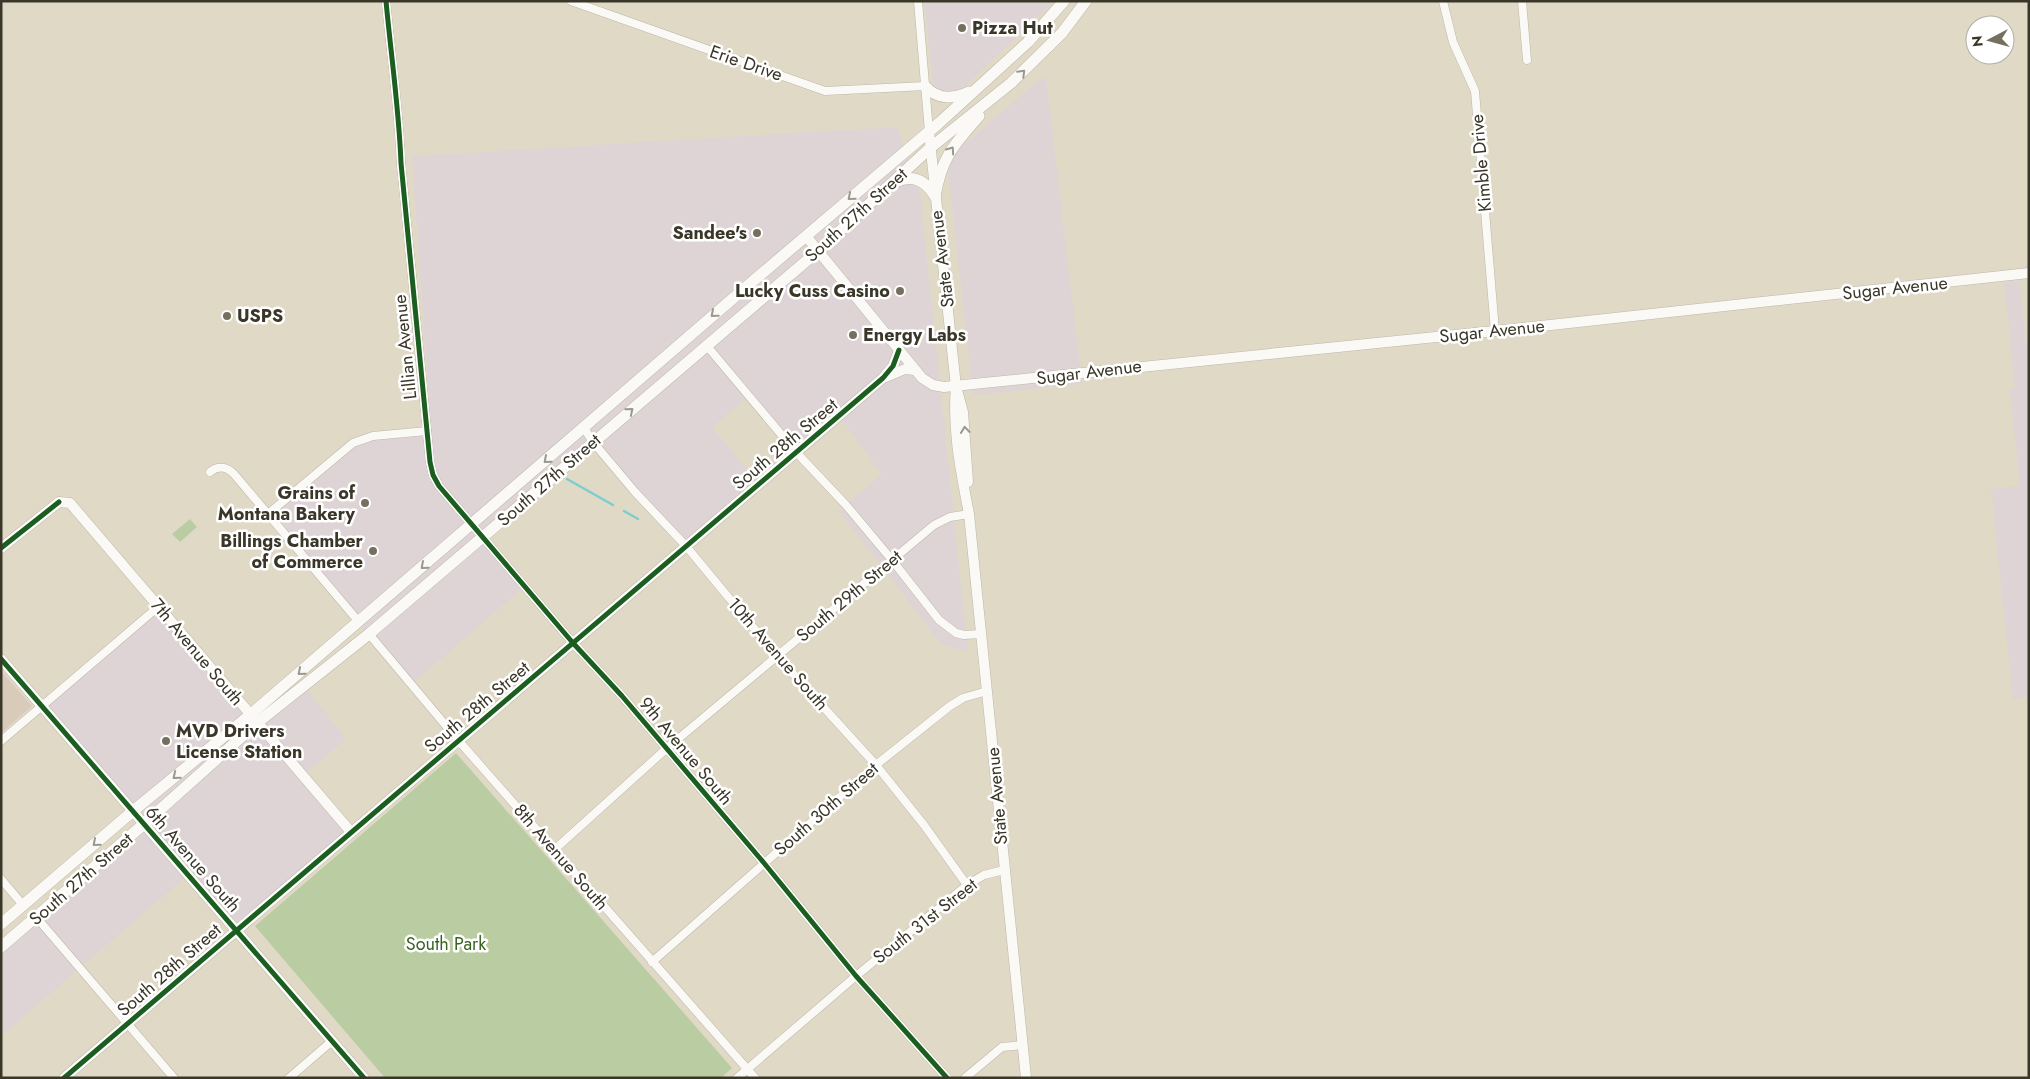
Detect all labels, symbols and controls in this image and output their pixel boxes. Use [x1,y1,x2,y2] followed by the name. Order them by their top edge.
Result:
[972,15,1053,41] place label: Pizza Hut
[1965,15,2015,65] north arrow
[956,22,968,34] marker: Pizza Hut
[1967,35,1988,48] text: N
[706,38,786,88] street label: Erie Drive
[1016,70,1025,79] one-way arrow
[1464,113,1498,213] street label: Kimble Drive
[945,147,954,156] one-way arrow
[799,161,914,268] street label: South 27th Street
[848,192,857,201] one-way arrow
[923,209,961,309] street label: State Avenue
[673,220,747,246] place label: Sandee's
[751,227,763,239] marker: Sandee's
[1841,270,1949,306] street label: Sugar Avenue
[735,278,890,304] place label: Lucky Cuss Casino
[894,285,906,297] marker: Lucky Cuss Casino
[387,293,423,401] street label: Lillian Avenue
[237,303,283,329] place label: USPS
[711,309,720,318] one-way arrow
[221,310,233,322] marker: USPS
[1438,313,1546,349] street label: Sugar Avenue
[863,322,966,348] place label: Energy Labs
[847,329,859,341] marker: Energy Labs
[1035,353,1143,391] street label: Sugar Avenue
[727,392,844,496] street label: South 28th Street
[625,408,634,417] one-way arrow
[960,426,971,434] one-way arrow
[491,427,607,532] street label: South 27th Street
[544,454,553,462] one-way arrow
[218,480,356,527] place label: Grains of Montana Bakery
[359,497,371,509] marker: Grains of Montana Bakery
[220,528,364,575] place label: Billings Chamber of Commerce
[790,543,908,648] street label: South 29th Street
[367,545,379,557] marker: Billings Chamber of Commerce
[421,560,430,568] one-way arrow
[721,592,835,716] street label: 10th Avenue South
[144,593,250,711] street label: 7th Avenue South
[419,655,536,759] street label: South 28th Street
[297,666,306,675] one-way arrow
[633,691,739,811] street label: 9th Avenue South
[176,718,302,765] place label: MVD Drivers License Station
[160,735,172,747] marker: MVD Drivers License Station
[980,746,1014,846] street label: State Avenue
[768,756,884,862] street label: South 30th Street
[173,770,182,778] one-way arrow
[507,798,615,916] street label: 8th Avenue South
[139,800,247,918] street label: 6th Avenue South
[23,826,139,931] street label: South 27th Street
[92,837,101,846] one-way arrow
[867,872,983,970] street label: South 31st Street
[111,917,227,1023] street label: South 28th Street
[406,931,486,957] park label: South Park

